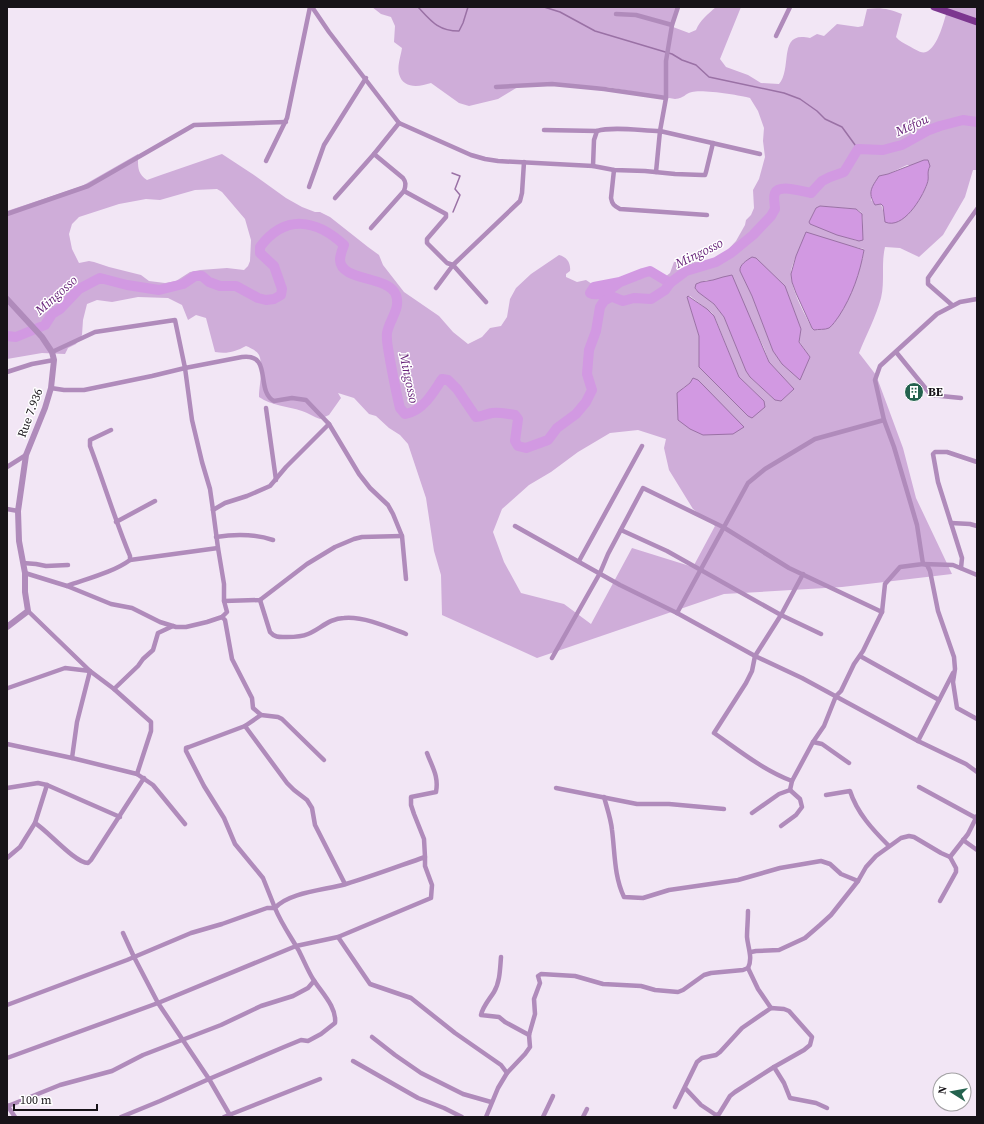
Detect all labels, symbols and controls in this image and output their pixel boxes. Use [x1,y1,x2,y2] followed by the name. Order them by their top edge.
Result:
[892,110,932,140] water label: Méfou
[671,234,726,272] water label: Mingosso
[30,271,81,319] water label: Mingosso
[395,350,423,405] water label: Mingosso
[903,381,925,403] building icon: BE
[928,384,943,400] place label: BE
[14,386,46,440] street label: Rue 7.936
[932,1072,972,1112] north arrow
[935,1085,951,1096] text: N
[14,1086,97,1112] scale bar
[20,1092,52,1108] text: 100 m

